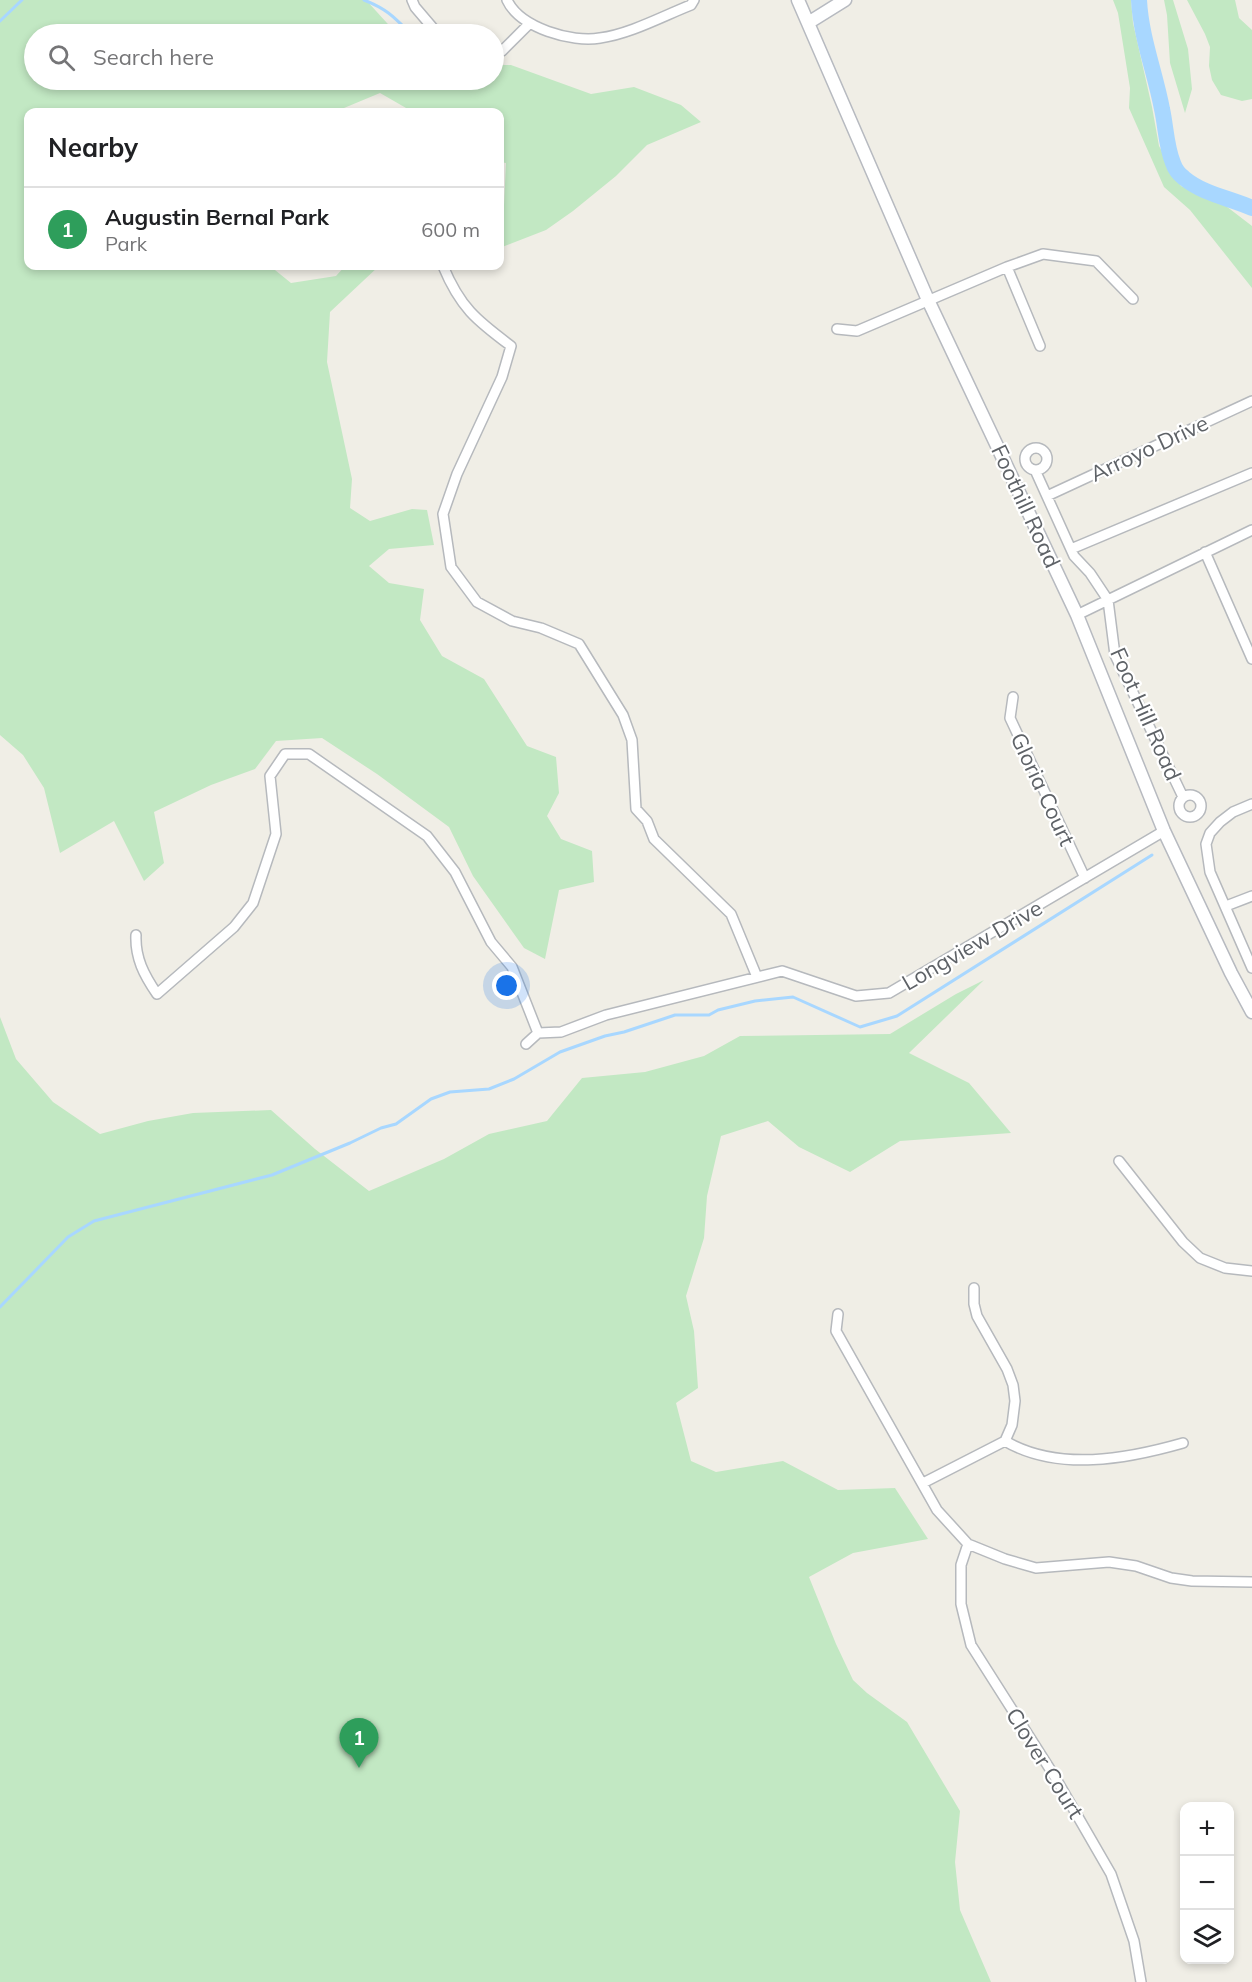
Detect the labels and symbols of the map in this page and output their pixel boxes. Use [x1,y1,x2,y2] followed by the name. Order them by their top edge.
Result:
[1085,408,1213,488] street label: Arroyo Drive
[985,440,1067,572] street label: Foothill Road
[1104,643,1188,785] street label: Foot Hill Road
[1005,728,1082,850] street label: Gloria Court
[897,894,1047,996] street label: Longview Drive
[492,971,521,1000] your location
[1000,1702,1090,1824] street label: Clover Court
[340,1718,378,1768] pin: 1

